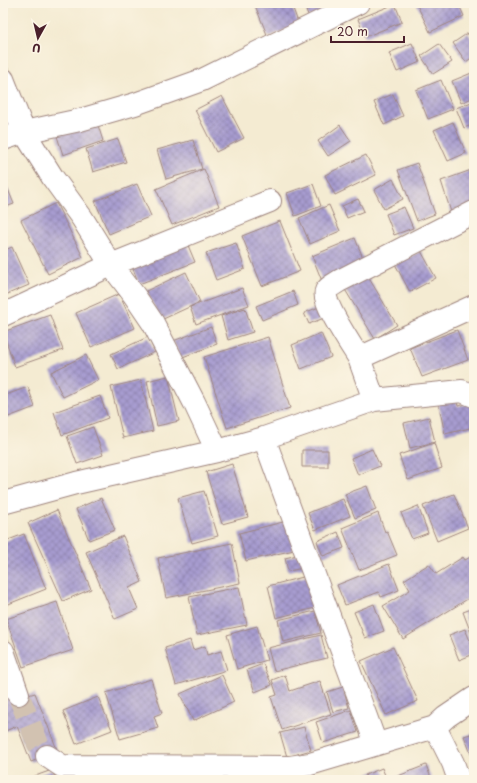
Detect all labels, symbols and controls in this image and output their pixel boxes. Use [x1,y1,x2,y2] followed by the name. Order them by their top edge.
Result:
[18,18,58,58] north arrow
[331,18,404,44] scale bar
[337,22,368,40] text: 20 m
[31,39,42,57] text: U

